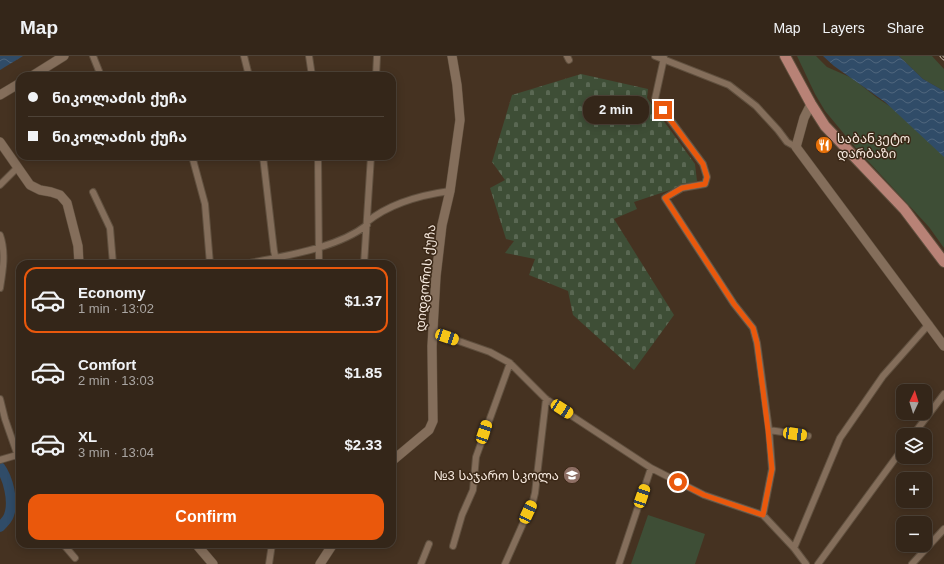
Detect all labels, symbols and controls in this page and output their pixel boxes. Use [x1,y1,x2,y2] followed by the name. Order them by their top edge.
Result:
[20,17,58,38] text: Map
[773,20,801,36] text: Map
[823,20,865,36] text: Layers
[887,20,924,36] text: Share
[52,89,187,106] text: ნიკოლაძის ქუჩა
[583,96,649,124] callout: 2 min
[654,101,672,119] route end
[599,102,633,117] text: 2 min
[52,128,187,145] text: ნიკოლაძის ქუჩა
[837,131,910,162] place label: საბანკეტო დარბაზი
[814,135,834,155] restaurant icon: საბანკეტო დარბაზი
[412,224,440,333] street label: დიდგორის ქუჩა
[30,282,66,318] icon: car
[78,284,146,301] text: Economy
[344,292,382,309] text: $1.37
[78,301,154,316] text: 1 min · 13:02
[434,327,460,347] car
[30,354,66,390] icon: car
[78,356,136,373] text: Comfort
[344,364,382,381] text: $1.85
[78,373,154,388] text: 2 min · 13:03
[896,384,932,420] north arrow
[896,384,932,552] map controls
[549,397,575,421] car
[475,419,493,445] car
[30,426,66,462] icon: car
[782,426,808,442] car
[78,428,97,445] text: XL
[896,428,932,464] button: layers
[344,436,382,453] text: $2.33
[78,445,154,460] text: 3 min · 13:04
[562,465,582,485] school or university icon: №3 საჯარო სკოლა
[434,468,559,484] place label: №3 საჯარო სკოლა
[896,472,932,508] button: +
[669,473,687,491] route start
[632,483,652,509] car
[28,494,384,540] button: Confirm
[517,499,539,525] car
[896,516,932,552] button: −

